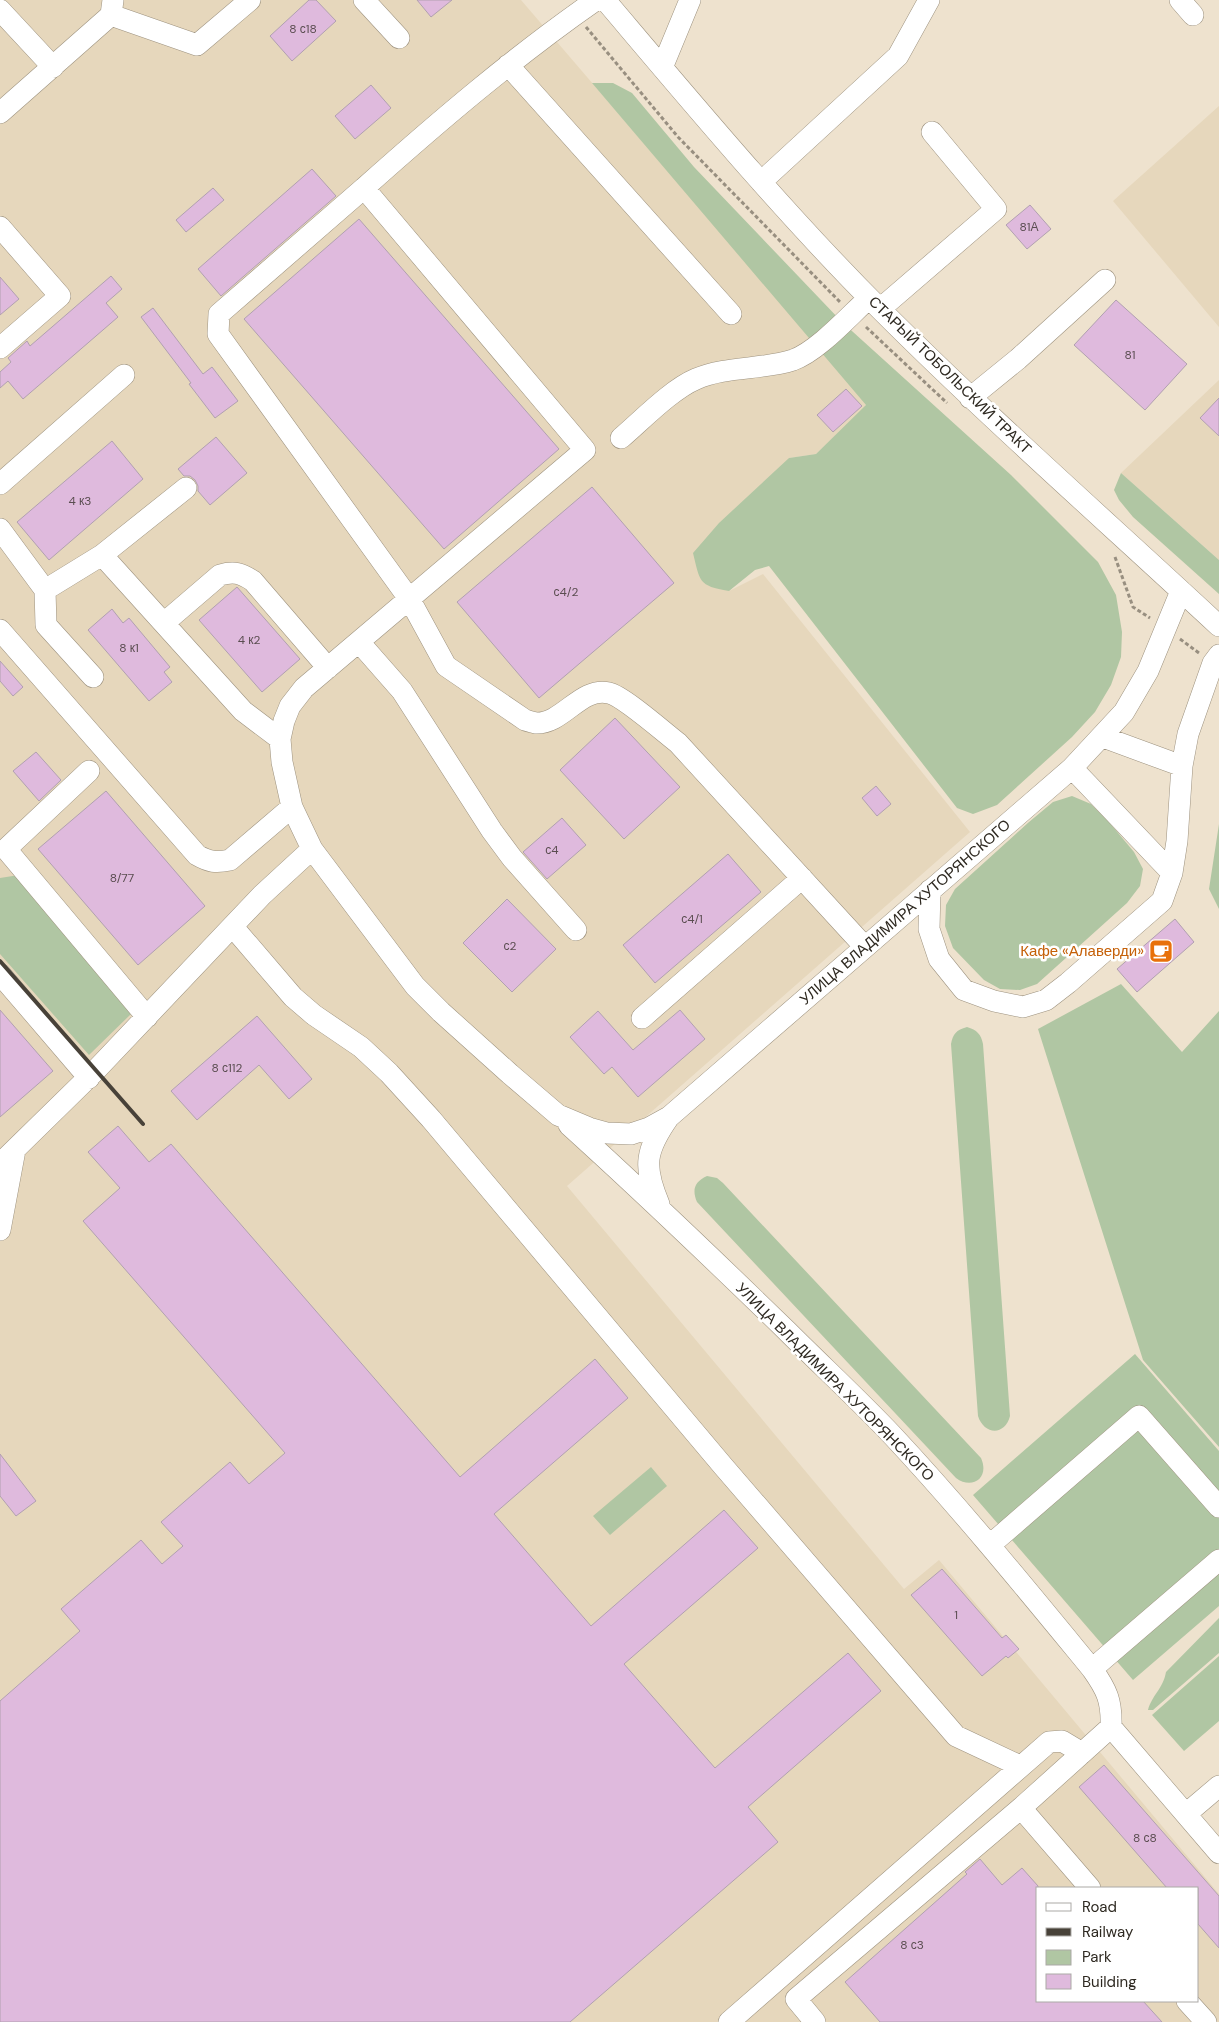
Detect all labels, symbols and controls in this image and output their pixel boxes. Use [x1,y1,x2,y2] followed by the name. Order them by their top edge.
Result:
[289,21,317,37] house number: 8 с18
[1020,219,1038,235] house number: 81А
[864,292,1036,458] street label: СТАРЫЙ ТОБОЛЬСКИЙ ТРАКТ
[1125,347,1135,363] house number: 81
[69,493,91,509] house number: 4 к3
[554,584,579,600] house number: с4/2
[238,632,260,648] house number: 4 к2
[119,640,139,656] house number: 8 к1
[795,815,1015,1009] street label: УЛИЦА ВЛАДИМИРА ХУТОРЯНСКОГО
[545,842,559,858] house number: с4
[110,870,134,886] house number: 8/77
[681,911,703,927] house number: с4/1
[504,938,517,954] house number: с2
[1148,938,1174,964] cafe icon: Кафе «Алаверди»
[1020,941,1144,961] place label: Кафе «Алаверди»
[212,1060,243,1076] house number: 8 с112
[731,1278,939,1486] street label: УЛИЦА ВЛАДИМИРА ХУТОРЯНСКОГО
[954,1607,958,1623] house number: 1
[1133,1830,1157,1846] house number: 8 с8
[1036,1887,1199,2002] legend
[1082,1897,1117,1917] text: Road
[1082,1922,1134,1942] text: Railway
[900,1937,924,1953] house number: 8 с3
[1082,1947,1112,1967] text: Park
[1082,1972,1137,1992] text: Building

